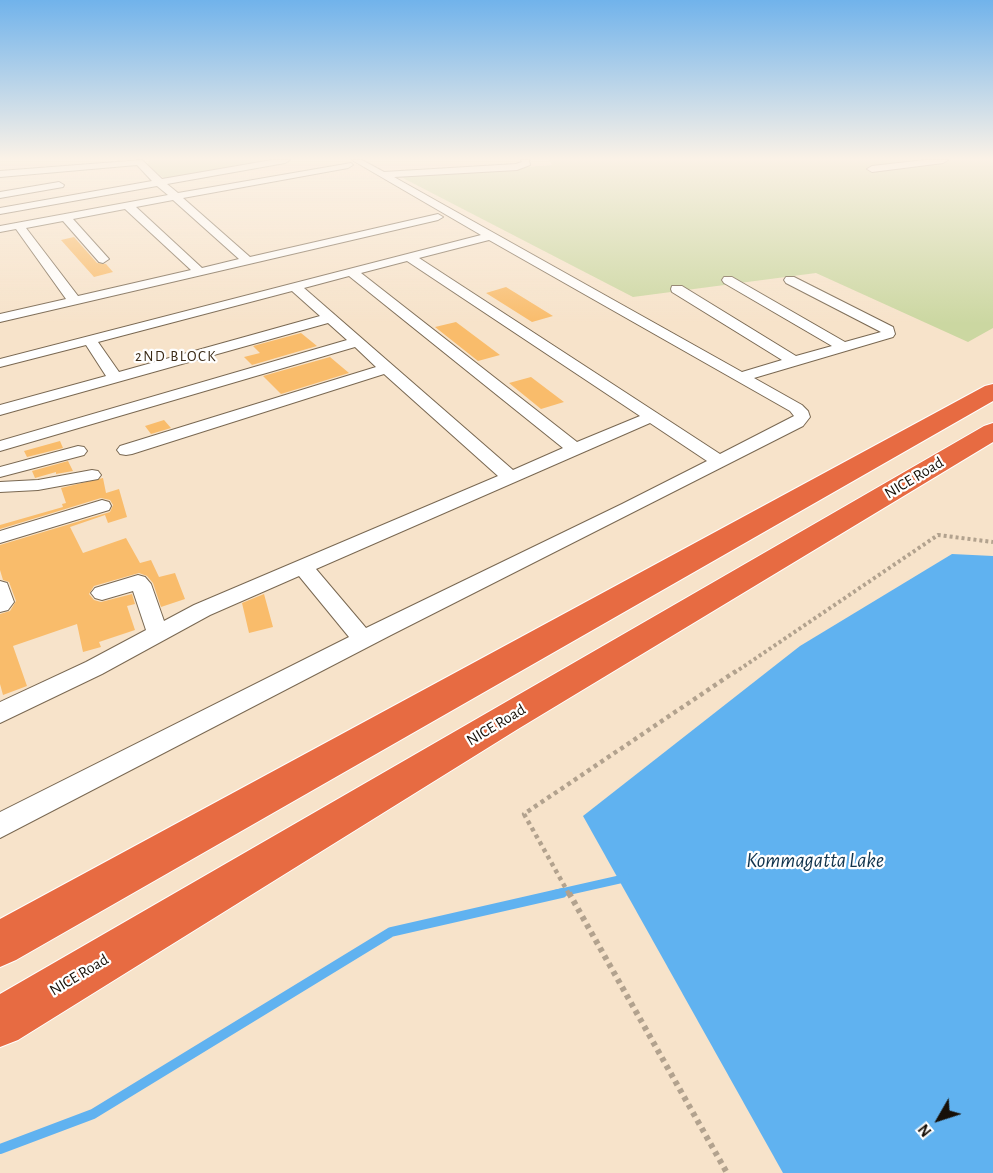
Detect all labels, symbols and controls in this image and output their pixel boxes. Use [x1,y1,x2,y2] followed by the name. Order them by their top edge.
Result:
[135,347,217,365] district label: 2ND BLOCK
[881,453,947,503] street label: NICE Road
[463,700,529,750] street label: NICE Road
[746,848,884,874] water label: Kommagatta Lake
[46,950,112,1000] street label: NICE Road
[909,1089,969,1149] north arrow
[915,1121,935,1140] text: N

